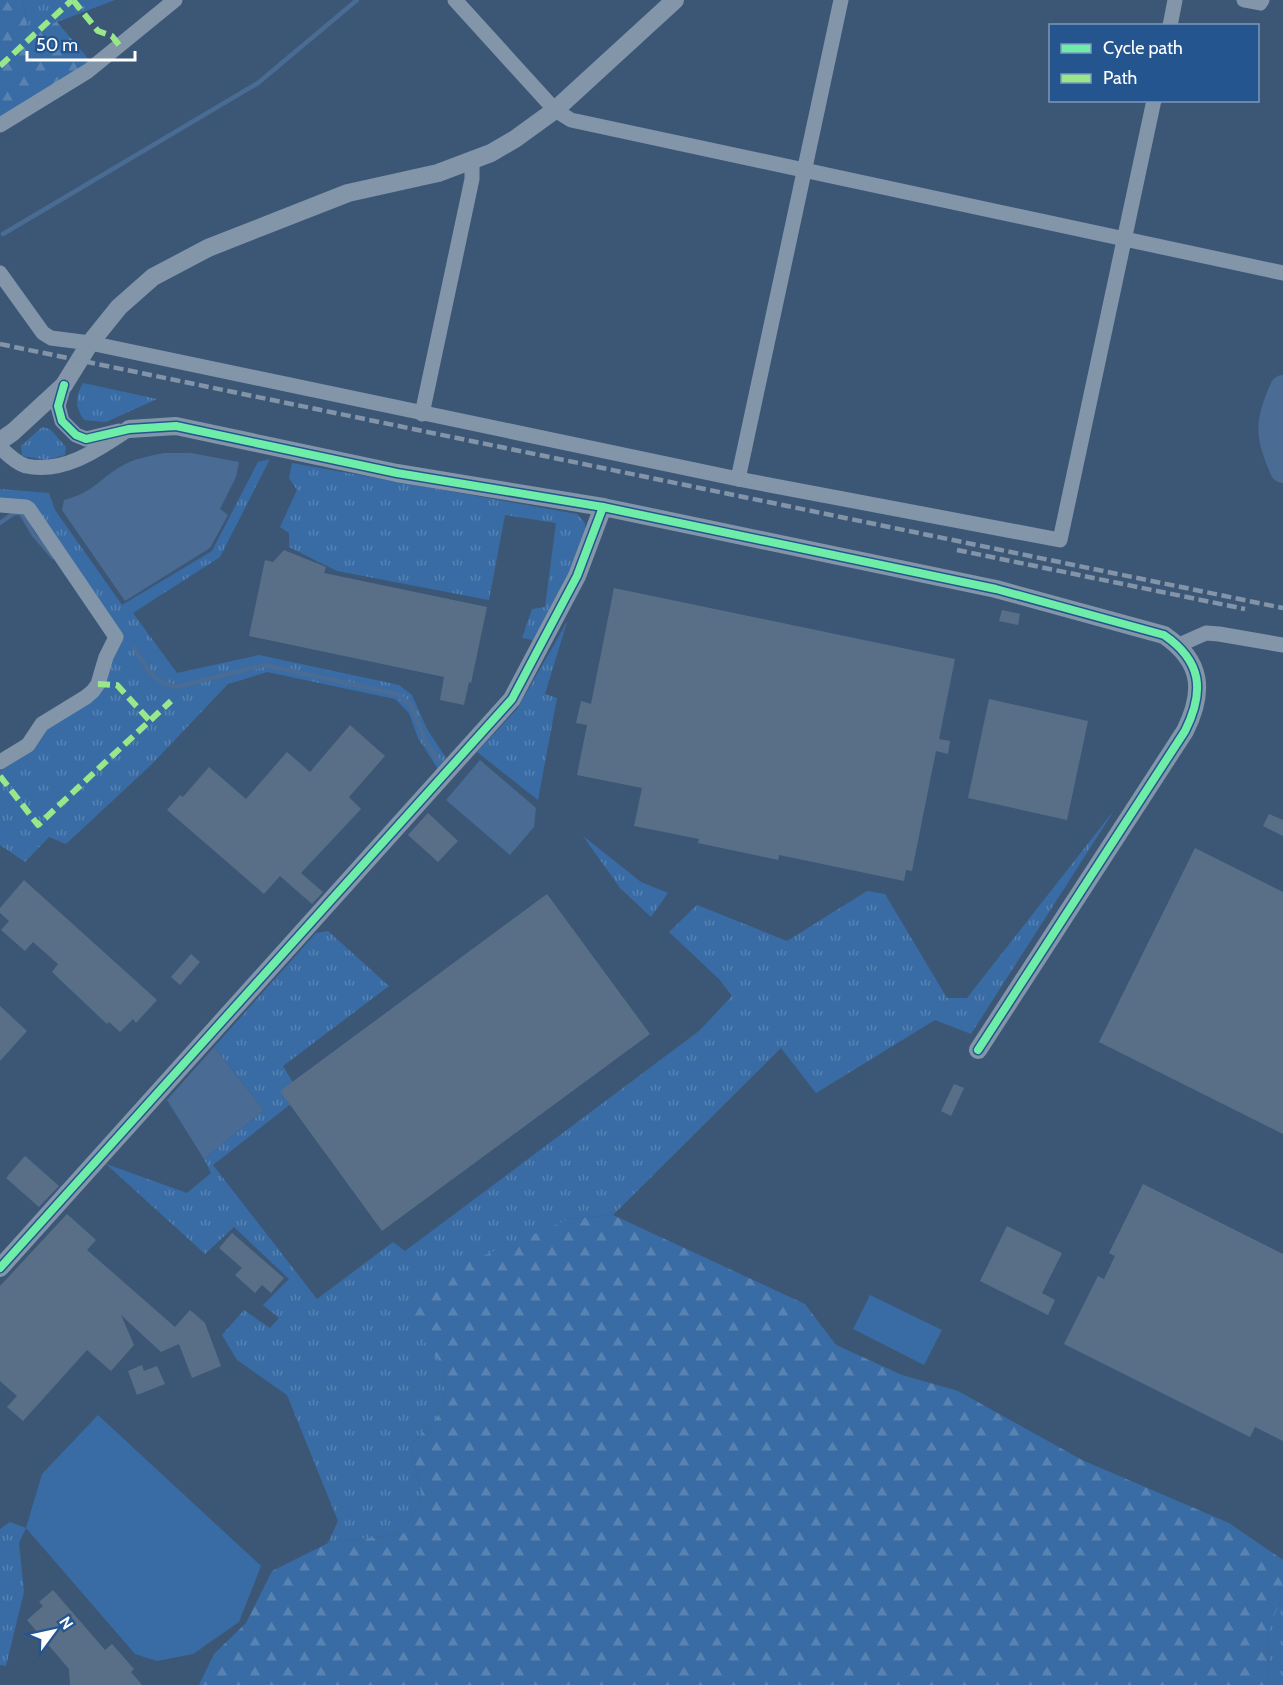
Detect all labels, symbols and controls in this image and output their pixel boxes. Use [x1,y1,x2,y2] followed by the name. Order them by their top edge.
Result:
[27,24,135,62] scale bar
[1049,24,1259,102] legend
[36,34,78,56] text: 50 m
[1103,37,1183,59] text: Cycle path
[1103,67,1137,89] text: Path
[24,1601,84,1661] north arrow
[55,1613,77,1633] text: N

